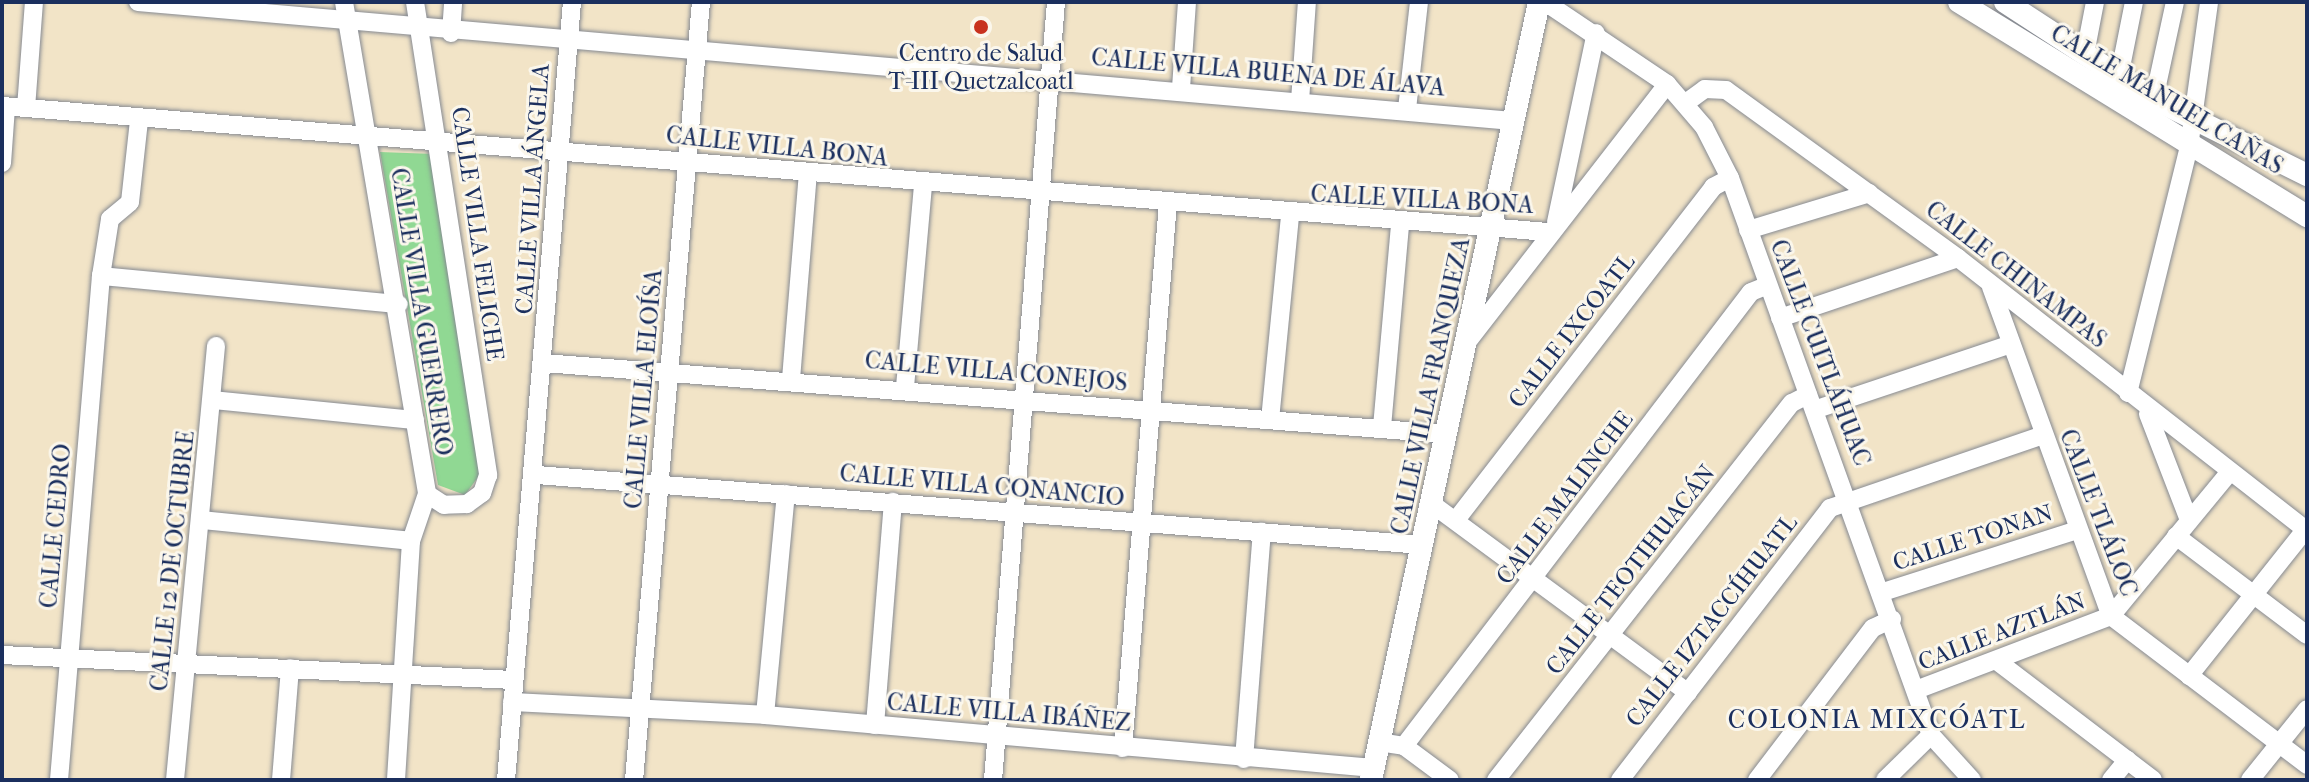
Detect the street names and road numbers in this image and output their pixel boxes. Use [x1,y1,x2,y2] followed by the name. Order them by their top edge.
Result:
[2045,19,2289,181] street label: CALLE MANUEL CAÑAS
[1090,43,1446,103] street label: CALLE VILLA BUENA DE ÁLAVA
[510,63,556,315] street label: CALLE VILLA ÁNGELA
[445,105,509,363] street label: CALLE VILLA FELICHE
[665,121,889,173] street label: CALLE VILLA BONA
[384,166,458,458] street label: CALLE VILLA GUERRERO
[1310,180,1534,220] street label: CALLE VILLA BONA
[1920,195,2112,355] street label: CALLE CHINAMPAS
[1385,235,1477,537] street label: CALLE VILLA FRANQUEZA
[1764,236,1876,470] street label: CALLE CUITLÁHUAC
[1503,248,1641,414] street label: CALLE IXCOATL
[619,268,669,510] street label: CALLE VILLA ELOÍSA
[864,346,1128,398] street label: CALLE VILLA CONEJOS
[1490,406,1640,590] street label: CALLE MALINCHE
[2053,425,2143,601] street label: CALLE TLÁLOC
[145,429,201,693] street label: CALLE 12 DE OCTUBRE
[34,443,78,609] street label: CALLE CEDRO
[838,459,1126,513] street label: CALLE VILLA CONANCIO
[1540,459,1722,681] street label: CALLE TEOTIHUACÁN
[1889,499,2057,577] street label: CALLE TONAN
[1620,509,1804,733] street label: CALLE IZTACCÍHUATL
[1914,587,2090,677] street label: CALLE AZTLÁN
[886,688,1132,738] street label: CALLE VILLA IBÁÑEZ

